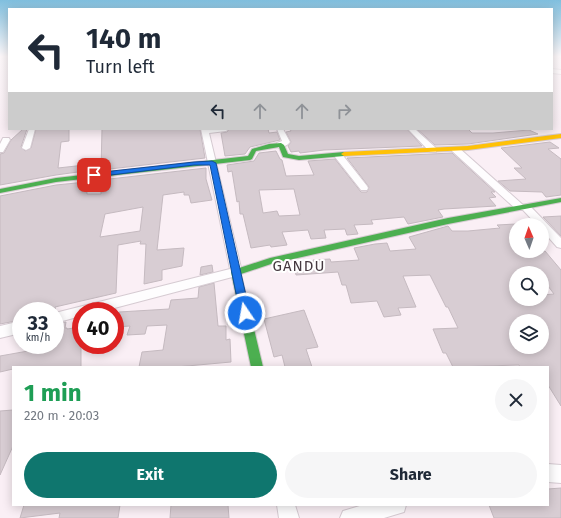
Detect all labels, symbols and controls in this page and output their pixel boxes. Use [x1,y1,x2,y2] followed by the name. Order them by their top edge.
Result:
[86,22,162,55] text: 140 m
[20,24,72,76] icon: left
[86,56,155,78] text: Turn left
[207,100,229,122] icon: left
[249,100,271,122] icon: ahead
[291,100,313,122] icon: ahead
[333,100,355,122] icon: right
[77,158,111,192] pin
[83,164,105,186] icon: arrive
[509,218,549,258] north arrow
[509,218,549,354] map controls
[273,257,325,275] district label: GANDU
[509,266,549,306] button: search
[224,292,266,334] position arrow
[72,302,124,354] speed limit sign: 40
[28,311,48,335] text: 33
[509,314,549,354] button: layers
[26,332,50,344] text: km/h
[24,379,82,407] text: 1 min
[495,379,537,421] button: close
[24,408,99,423] text: 220 m · 20:03
[24,452,277,498] button: Exit
[285,452,537,498] button: Share

